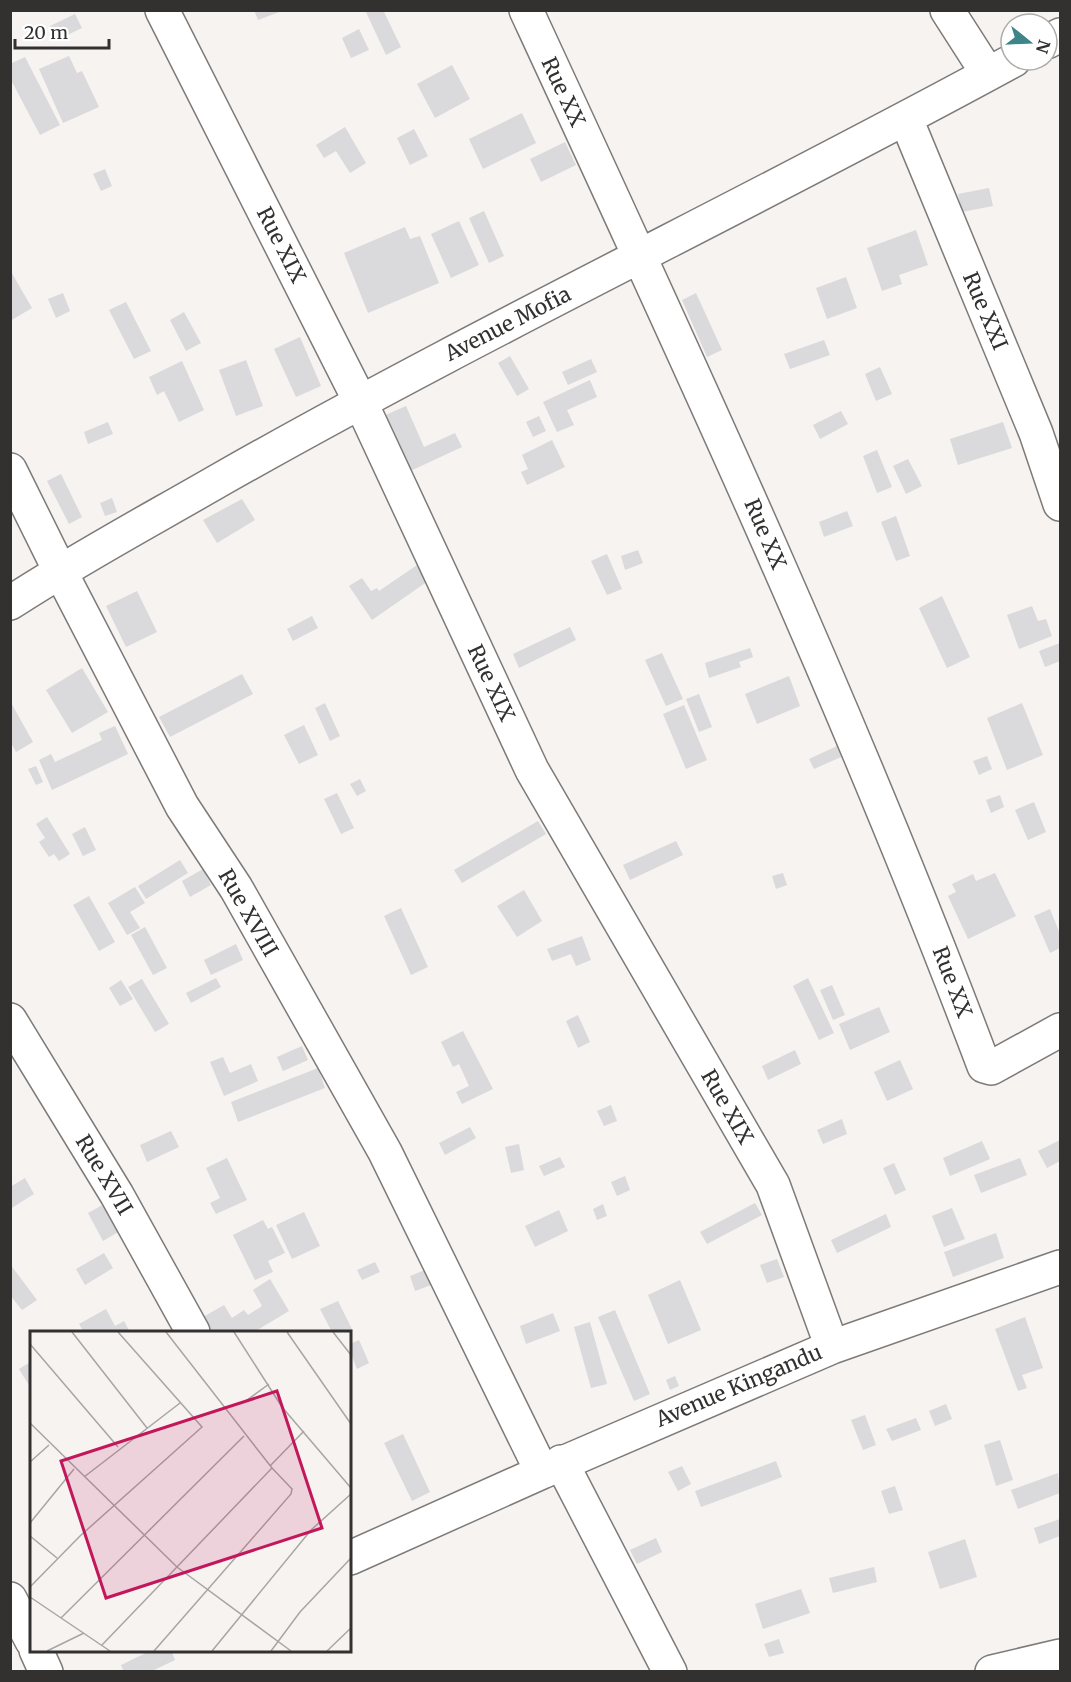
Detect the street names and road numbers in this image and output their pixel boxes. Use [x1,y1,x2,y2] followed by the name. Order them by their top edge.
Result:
[536,53,591,131] street label: Rue XX
[251,202,312,287] street label: Rue XIX
[957,268,1014,354] street label: Rue XXI
[439,280,575,367] street label: Avenue Mofia
[739,494,792,573] street label: Rue XX
[462,640,521,726] street label: Rue XIX
[213,864,284,961] street label: Rue XVIII
[927,942,978,1021] street label: Rue XX
[695,1065,760,1149] street label: Rue XIX
[70,1130,139,1220] street label: Rue XVII
[651,1338,826,1433] street label: Avenue Kingandu

